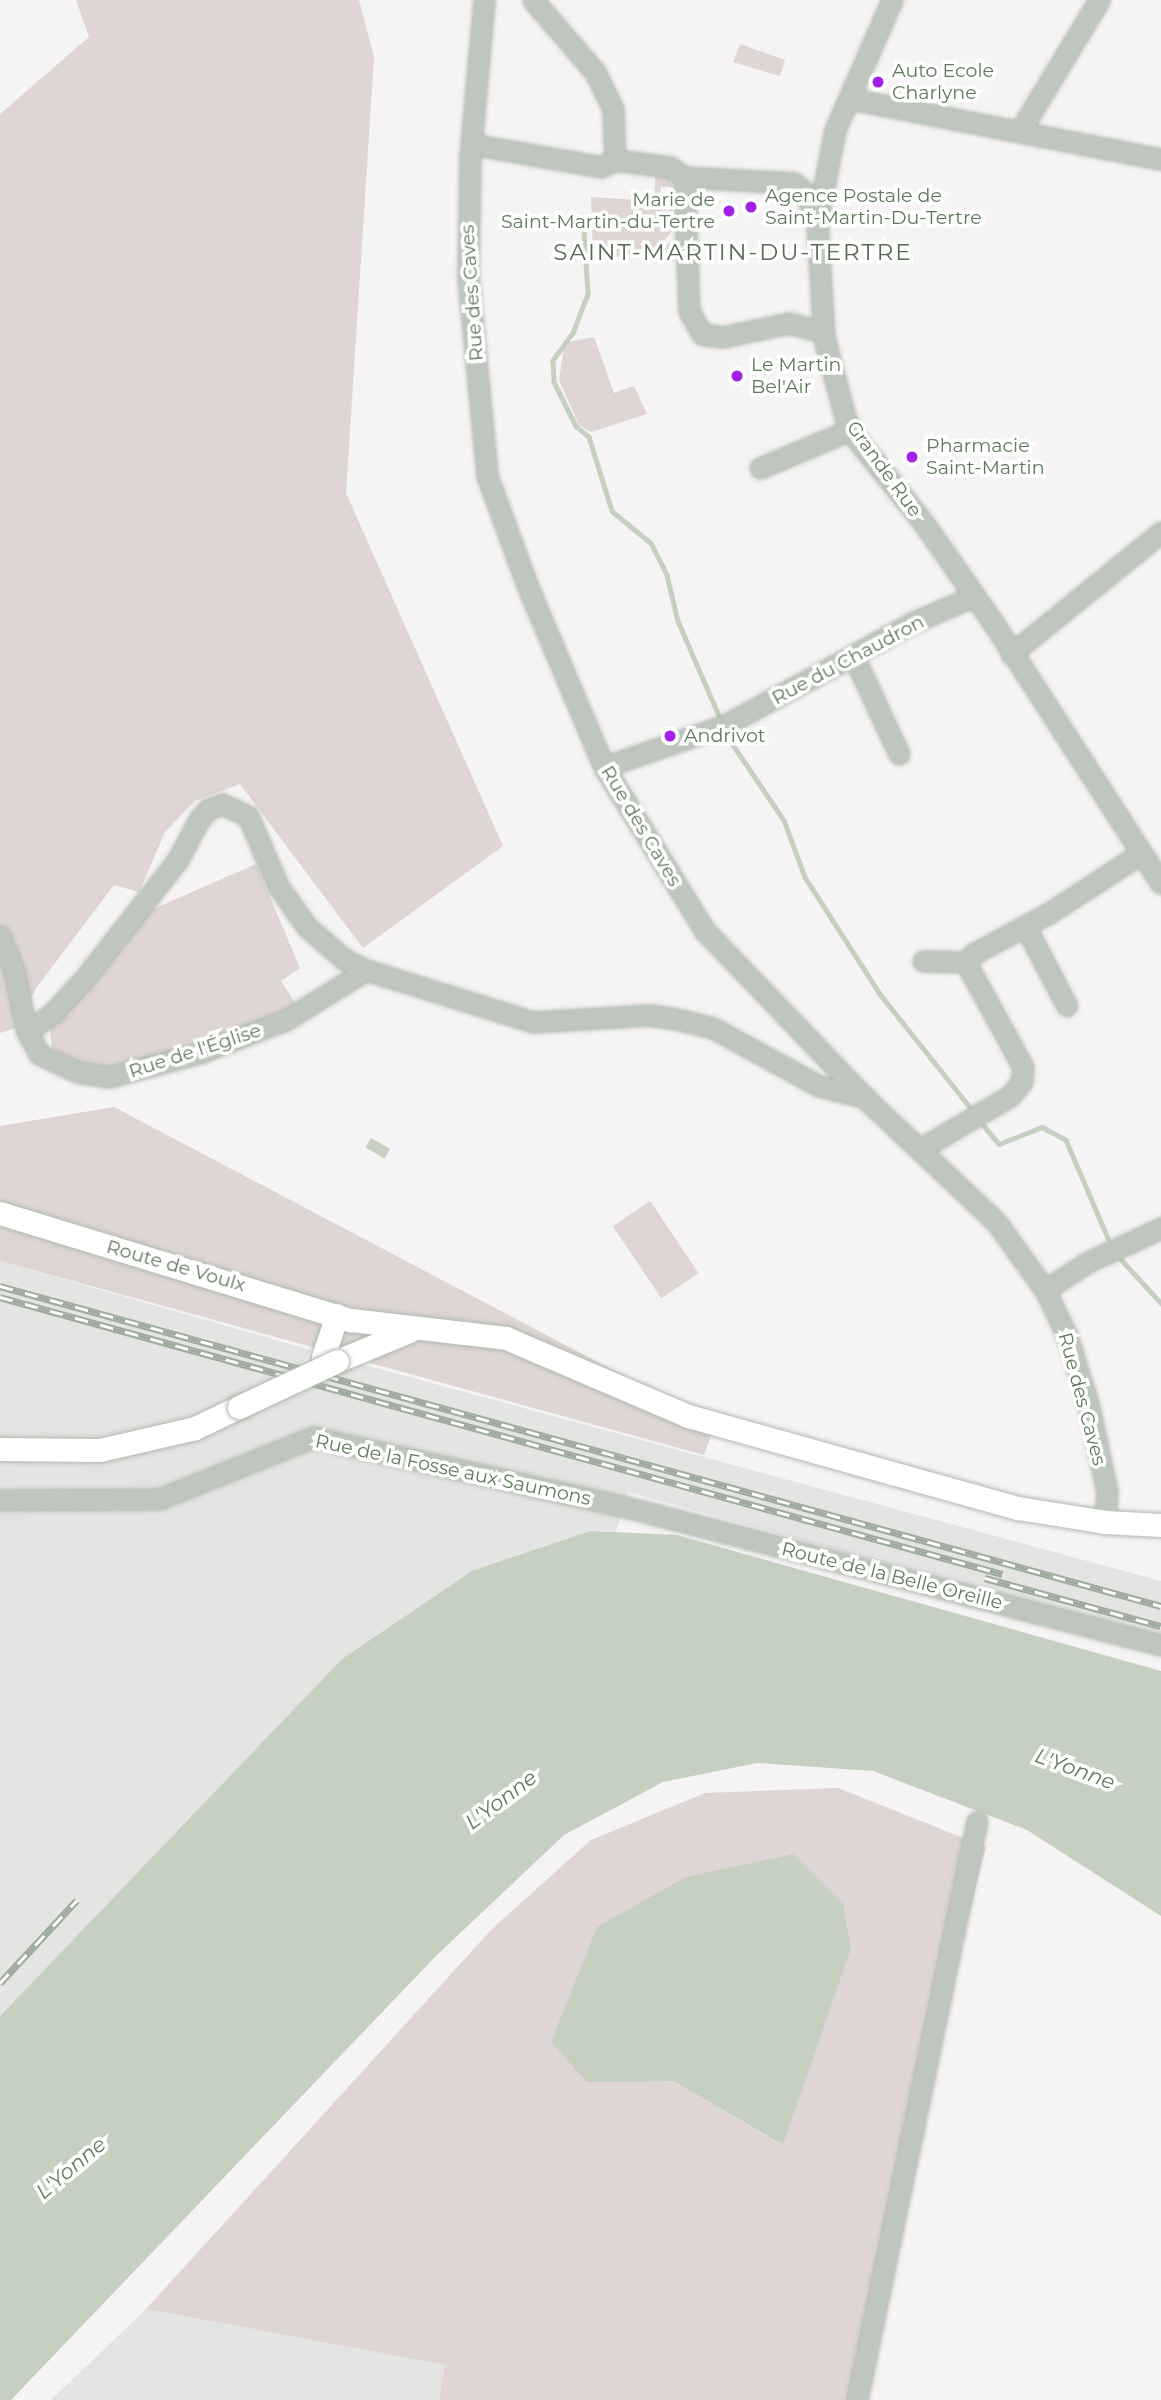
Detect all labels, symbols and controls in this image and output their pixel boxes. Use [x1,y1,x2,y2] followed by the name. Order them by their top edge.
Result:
[892,60,994,104] place label: Auto Ecole Charlyne
[870,74,886,90] marker: Auto Ecole Charlyne
[765,185,982,229] place label: Agence Postale de Saint-Martin-Du-Tertre
[501,189,715,233] place label: Marie de Saint-Martin-du-Tertre
[743,199,759,215] marker: Agence Postale de Saint-Martin-Du-Tertre
[721,203,737,219] marker: Marie de Saint-Martin-du-Tertre
[456,224,488,362] street label: Rue des Caves
[556,238,910,266] district label: SAINT-MARTIN-DU-TERTRE
[751,354,841,398] place label: Le Martin Bel'Air
[729,368,745,384] marker: Le Martin Bel'Air
[842,417,926,521] street label: Grande Rue
[926,435,1045,479] place label: Pharmacie Saint-Martin
[904,449,920,465] marker: Pharmacie Saint-Martin
[768,610,928,710] street label: Rue du Chaudron
[684,725,766,747] place label: Andrivot
[662,728,678,744] marker: Andrivot
[596,762,686,890] street label: Rue des Caves
[126,1019,264,1083] street label: Rue de l'Église
[104,1235,248,1297] street label: Route de Voulx
[1053,1330,1111,1468] street label: Rue des Caves
[313,1430,593,1510] street label: Rue de la Fosse aux Saumons
[779,1537,1005,1615] street label: Route de la Belle Oreille
[1032,1743,1118,1795] water label: L'Yonne
[460,1765,542,1835] water label: L'Yonne
[31,2132,111,2204] water label: L'Yonne

